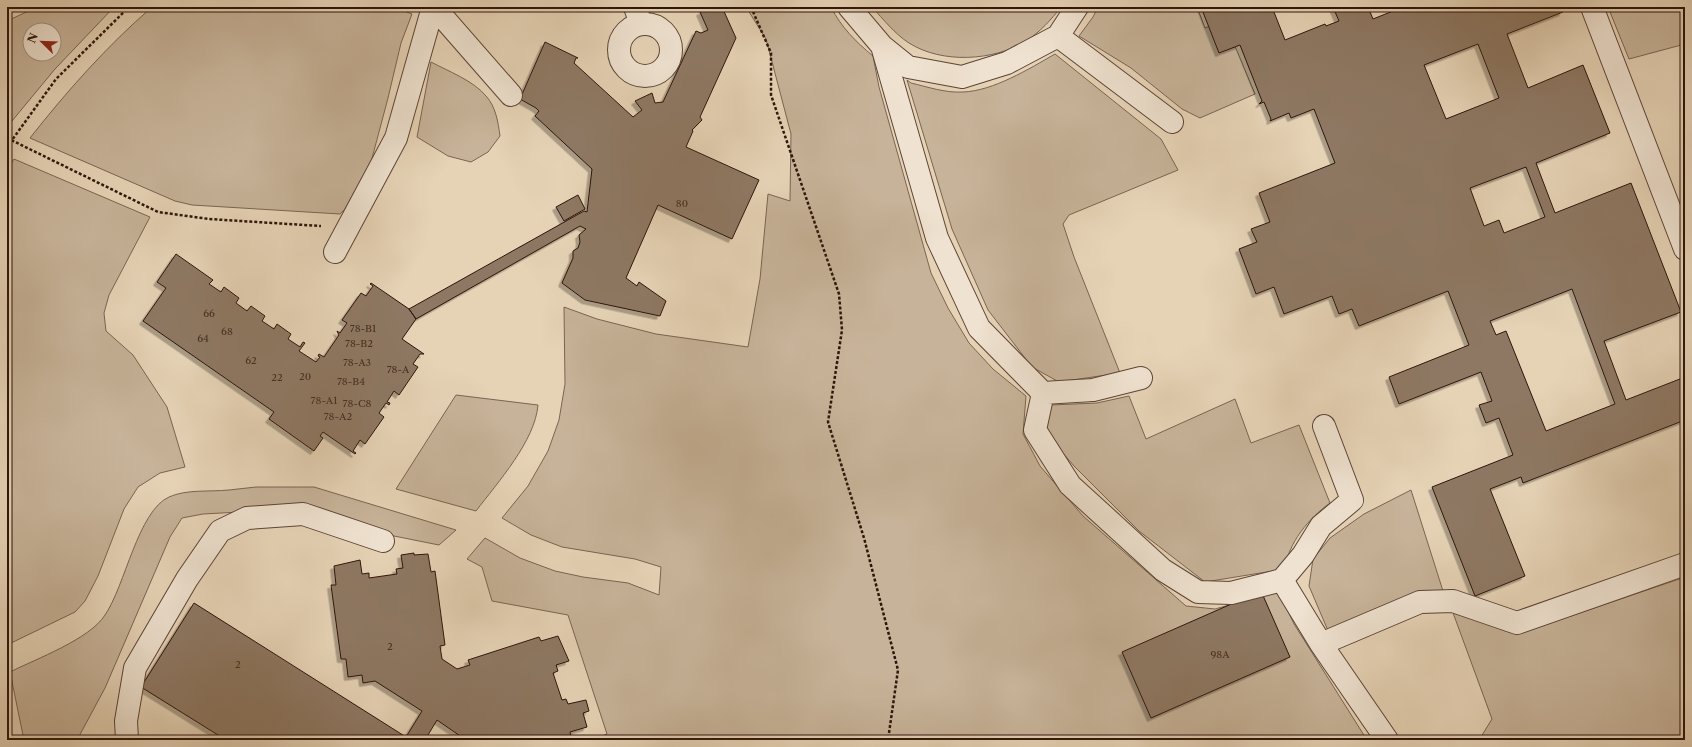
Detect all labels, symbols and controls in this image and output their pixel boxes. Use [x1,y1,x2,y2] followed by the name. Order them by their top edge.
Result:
[22,22,62,62] north arrow
[24,31,41,45] text: N
[676,197,688,210] house number: 80
[203,307,215,320] house number: 66
[350,322,377,335] house number: 78-B1
[221,325,233,338] house number: 68
[197,332,209,345] house number: 64
[345,337,373,350] house number: 78-B2
[245,354,257,367] house number: 62
[343,356,371,369] house number: 78-A3
[387,363,410,376] house number: 78-A
[299,370,311,383] house number: 20
[271,371,283,384] house number: 22
[337,375,365,388] house number: 78-B4
[311,394,338,407] house number: 78-A1
[342,397,372,410] house number: 78-C8
[324,410,353,423] house number: 78-A2
[387,640,393,653] house number: 2
[1210,648,1230,661] house number: 98A
[235,658,241,671] house number: 2

